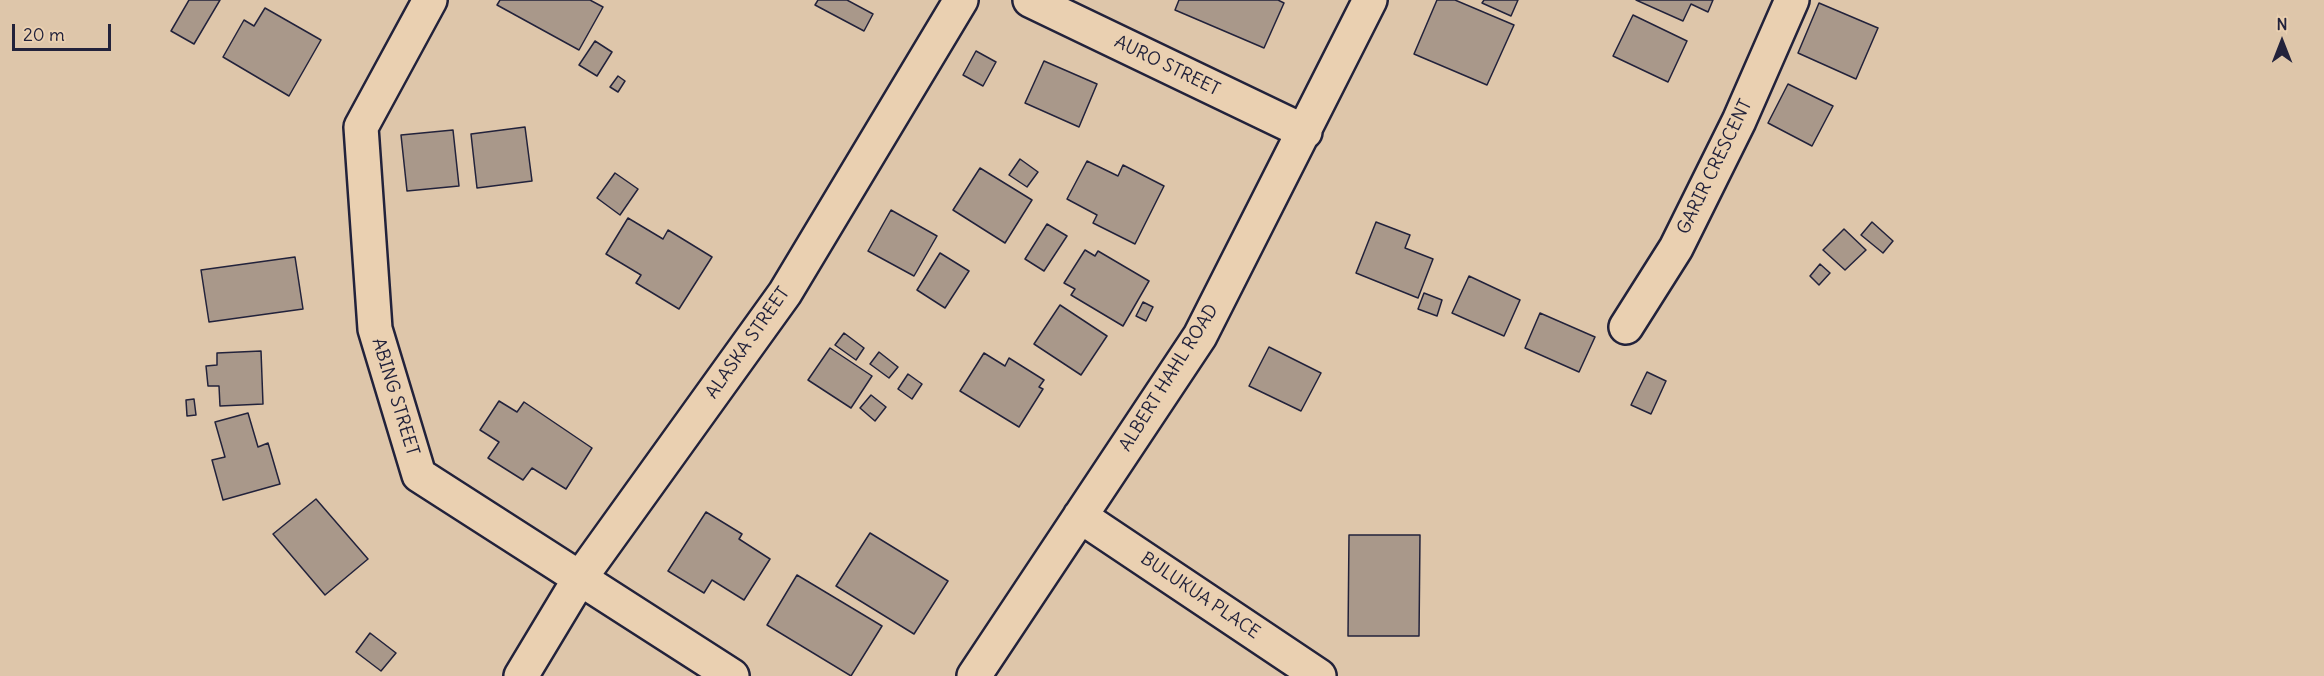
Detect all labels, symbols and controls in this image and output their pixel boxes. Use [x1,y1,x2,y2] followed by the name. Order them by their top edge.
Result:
[15,12,114,50] scale bar
[2252,12,2312,72] north arrow
[2276,14,2288,34] text: N
[23,23,65,46] text: 20 m
[1111,31,1223,101] street label: AURO STREET
[1673,96,1757,238] street label: GARIR CRESCENT
[702,283,794,403] street label: ALASKA STREET
[1115,300,1223,456] street label: ALBERT HAHL ROAD
[367,335,423,459] street label: ABING STREET
[1136,548,1264,644] street label: BULUKUA PLACE

